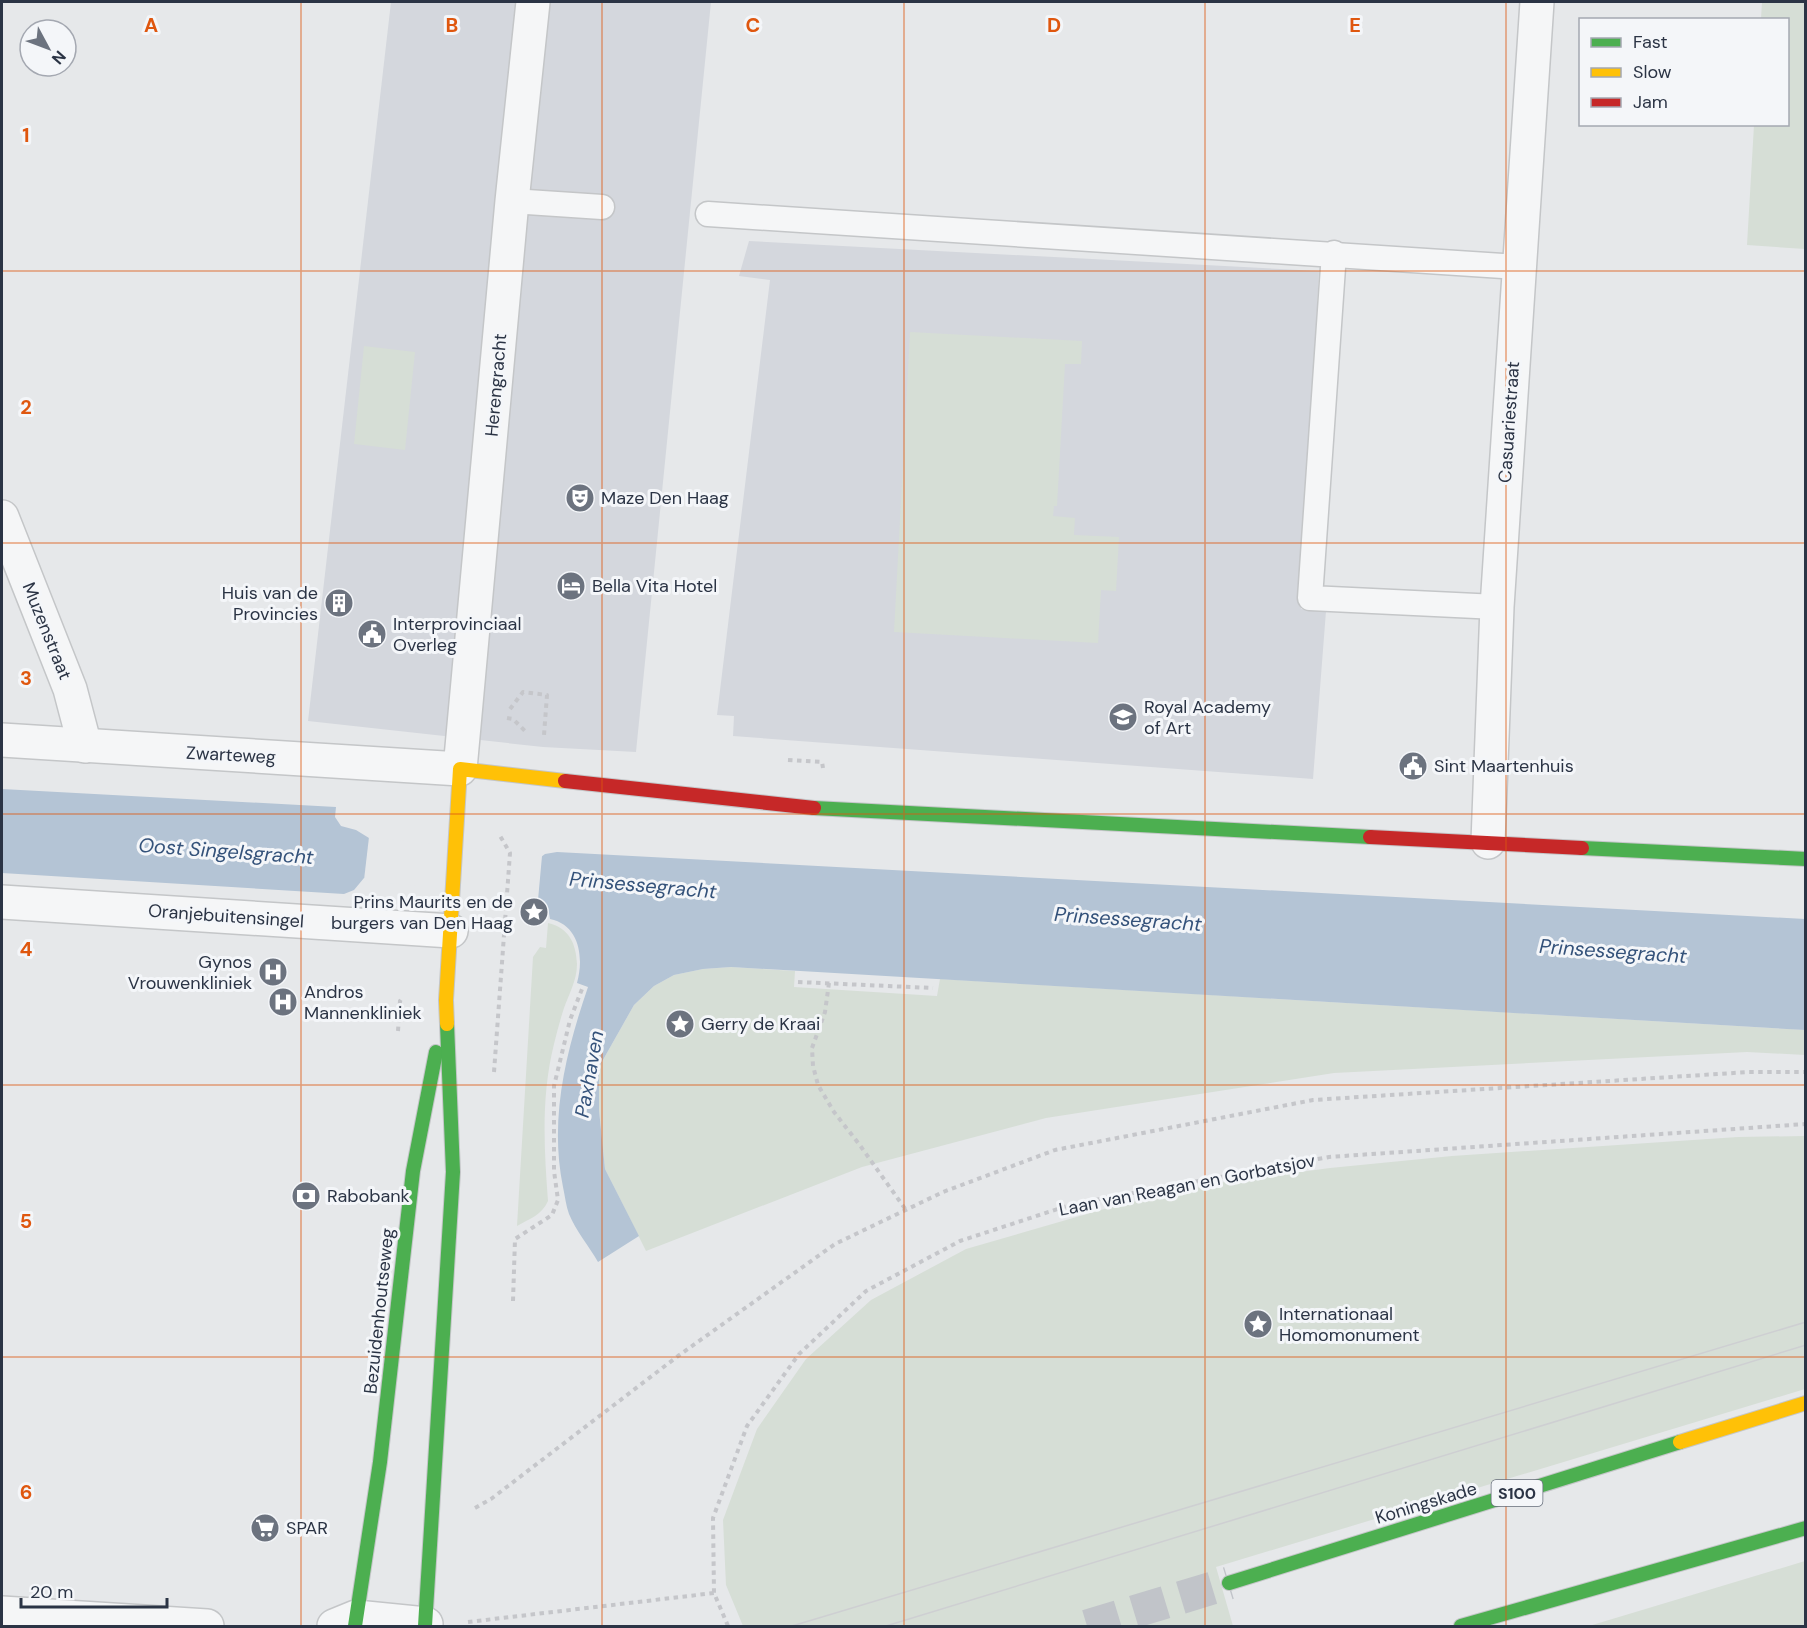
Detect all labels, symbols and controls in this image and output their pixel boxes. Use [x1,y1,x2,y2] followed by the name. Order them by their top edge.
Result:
[144,12,158,38] text: A
[446,12,458,38] text: B
[746,12,760,38] text: C
[1047,12,1061,38] text: D
[1349,12,1361,38] text: E
[18,18,78,78] north arrow
[1579,18,1789,126] legend
[1633,30,1668,54] text: Fast
[47,46,71,69] text: N
[1633,60,1672,84] text: Slow
[1633,90,1668,114] text: Jam
[22,122,30,148] text: 1
[480,332,512,438] street label: Herengracht
[1493,360,1525,484] street label: Casuariestraat
[20,394,32,420] text: 2
[564,482,596,514] theatre icon: Maze Den Haag
[601,486,729,510] place label: Maze Den Haag
[555,570,587,602] hotel icon: Bella Vita Hotel
[592,574,717,598] place label: Bella Vita Hotel
[17,579,77,683] street label: Muzenstraat
[222,581,318,626] place label: Huis van de Provincies
[323,587,355,619] building icon: Huis van de Provincies
[393,612,521,657] place label: Interprovinciaal Overleg
[356,618,388,650] public building icon: Interprovinciaal Overleg
[20,665,32,691] text: 3
[1144,695,1271,740] place label: Royal Academy of Art
[1107,701,1139,733] school or university icon: Royal Academy of Art
[185,741,277,769] street label: Zwarteweg
[1397,750,1429,782] public building icon: Sint Maartenhuis
[1434,754,1574,778] place label: Sint Maartenhuis
[138,832,315,870] water label: Oost Singelsgracht
[568,866,718,904] water label: Prinsessegracht
[331,890,513,935] place label: Prins Maurits en de burgers van Den Haag
[518,896,550,928] place icon: Prins Maurits en de burgers van Den Haag
[147,899,305,933] street label: Oranjebuitensingel
[1053,901,1203,937] water label: Prinsessegracht
[1538,933,1688,969] water label: Prinsessegracht
[20,936,33,962] text: 4
[128,950,252,995] place label: Gynos Vrouwenkliniek
[257,956,289,988] hospital icon: Gynos Vrouwenkliniek
[304,980,422,1025] place label: Andros Mannenkliniek
[267,986,299,1018] hospital icon: Andros Mannenkliniek
[664,1008,696,1040] place icon: Gerry de Kraai
[701,1012,820,1036] place label: Gerry de Kraai
[569,1028,609,1120] water label: Paxhaven
[1057,1148,1318,1222] street label: Laan van Reagan en Gorbatsjov
[290,1180,322,1212] bank icon: Rabobank
[327,1184,410,1208] place label: Rabobank
[20,1208,32,1234] text: 5
[358,1227,400,1395] street label: Bezuidenhoutseweg
[1279,1302,1420,1347] place label: Internationaal Homomonument
[1242,1308,1274,1340] place icon: Internationaal Homomonument
[1372,1476,1480,1530] street label: Koningskade
[20,1479,32,1505] text: 6
[1492,1480,1543,1506] road number: S100
[249,1512,281,1544] supermarket icon: SPAR
[286,1516,328,1540] place label: SPAR
[21,1571,166,1609] scale bar
[30,1580,73,1604] text: 20 m

